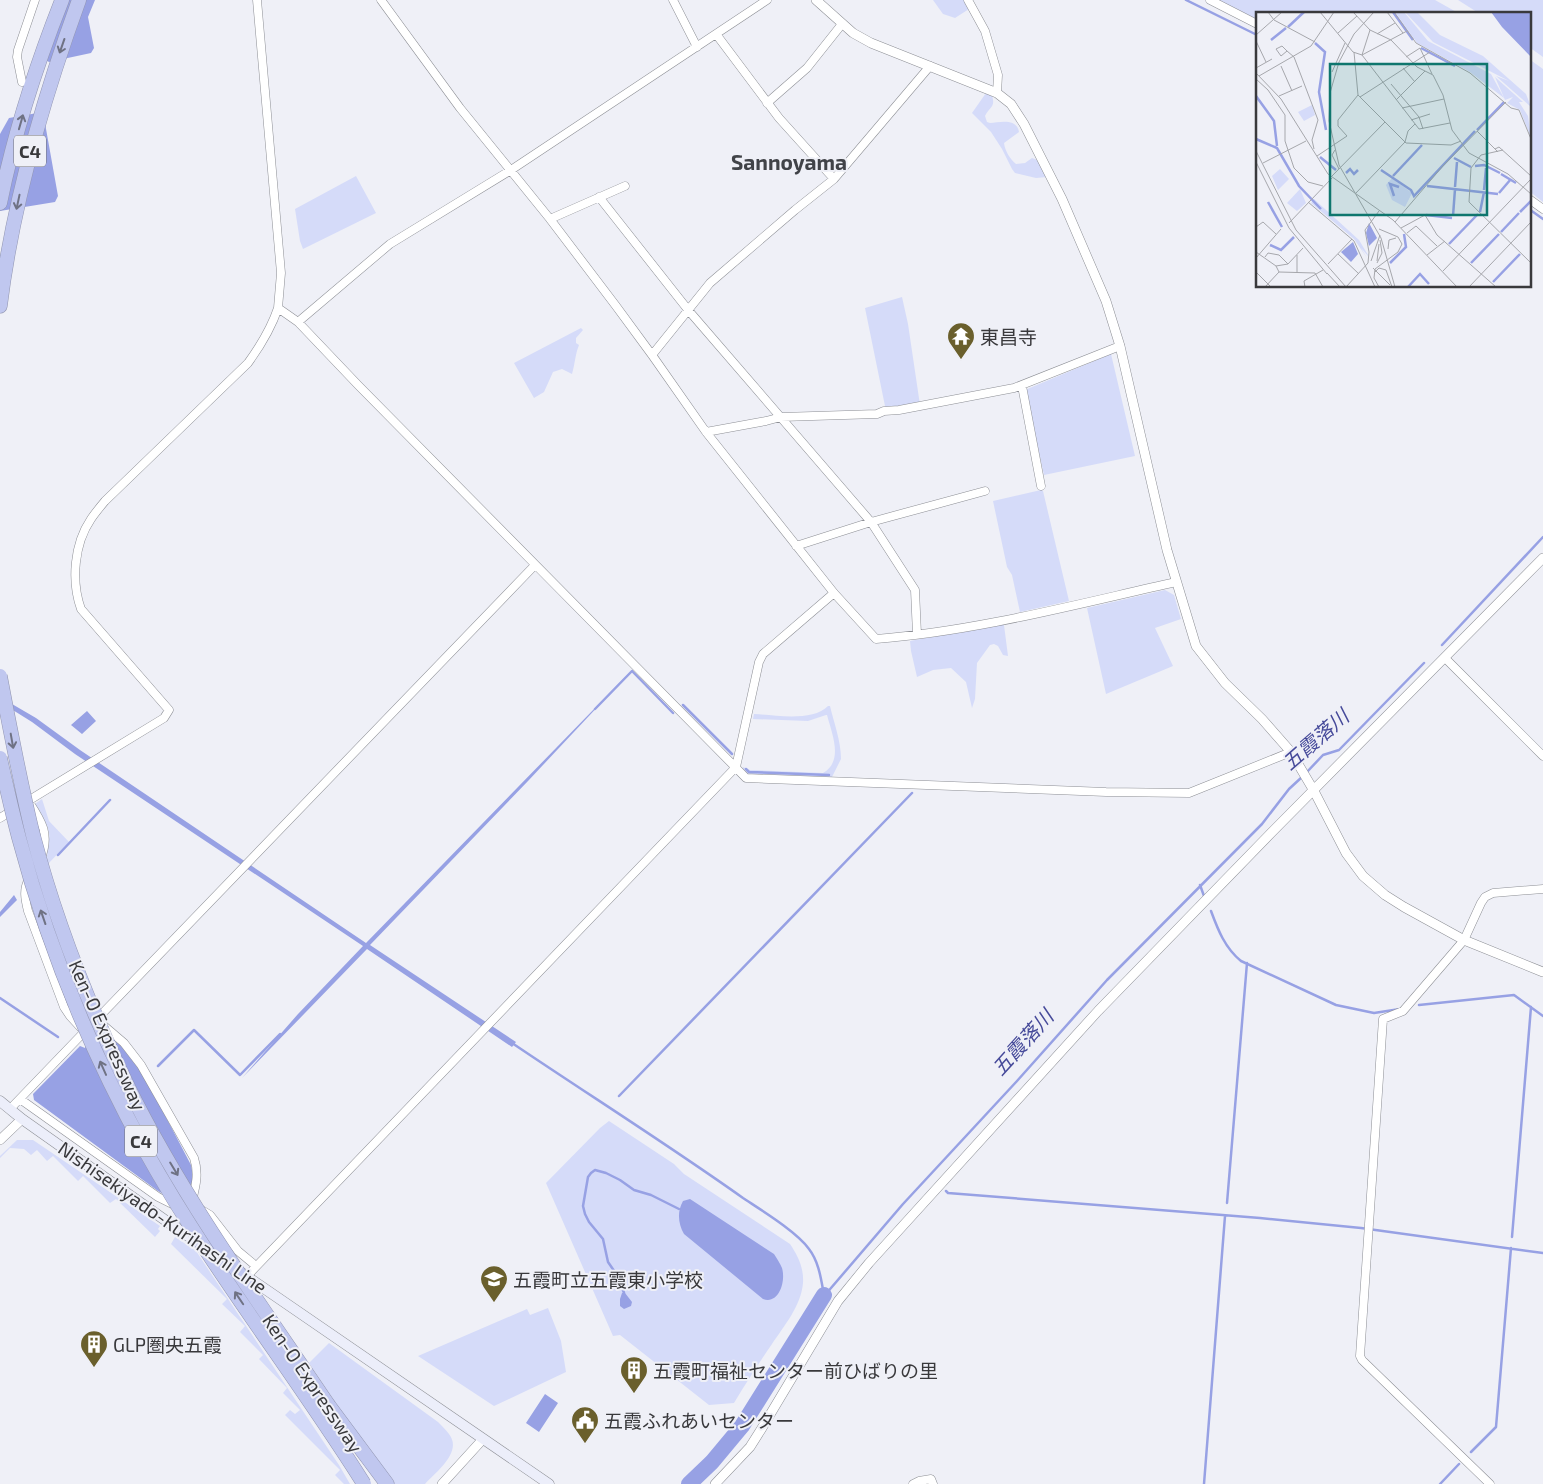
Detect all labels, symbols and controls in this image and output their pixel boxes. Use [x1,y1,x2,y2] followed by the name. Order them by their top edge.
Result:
[1256,12,1530,288] inset map
[57,38,66,53] one-way arrow
[16,114,26,130] one-way arrow
[14,136,46,166] road number: C4
[731,149,847,175] district label: Sannoyama
[13,194,22,210] one-way arrow
[946,321,976,360] temple icon: 東昌寺
[980,325,1037,348] place label: 東昌寺
[1277,702,1355,774] water label: 五霞落川
[7,733,17,749] one-way arrow
[38,910,47,926] one-way arrow
[64,956,152,1114] street label: Ken-O Expressway
[986,1003,1059,1080] water label: 五霞落川
[98,1061,108,1076] one-way arrow
[125,1126,157,1156] road number: C4
[54,1136,272,1298] street label: Nishisekiyado-Kurihashi Line
[169,1162,179,1176] one-way arrow
[479,1264,509,1303] school or university icon: 五霞町立五霞東小学校
[513,1268,703,1291] place label: 五霞町立五霞東小学校
[234,1292,244,1306] one-way arrow
[258,1309,368,1457] street label: Ken-O Expressway
[79,1329,109,1368] building icon: GLP圏央五霞
[113,1333,222,1356] place label: GLP圏央五霞
[619,1355,649,1394] building icon: 五霞町福祉センター前ひばりの里
[653,1359,938,1382] place label: 五霞町福祉センター前ひばりの里
[570,1405,600,1444] public building icon: 五霞ふれあいセンター
[604,1409,794,1432] place label: 五霞ふれあいセンター

